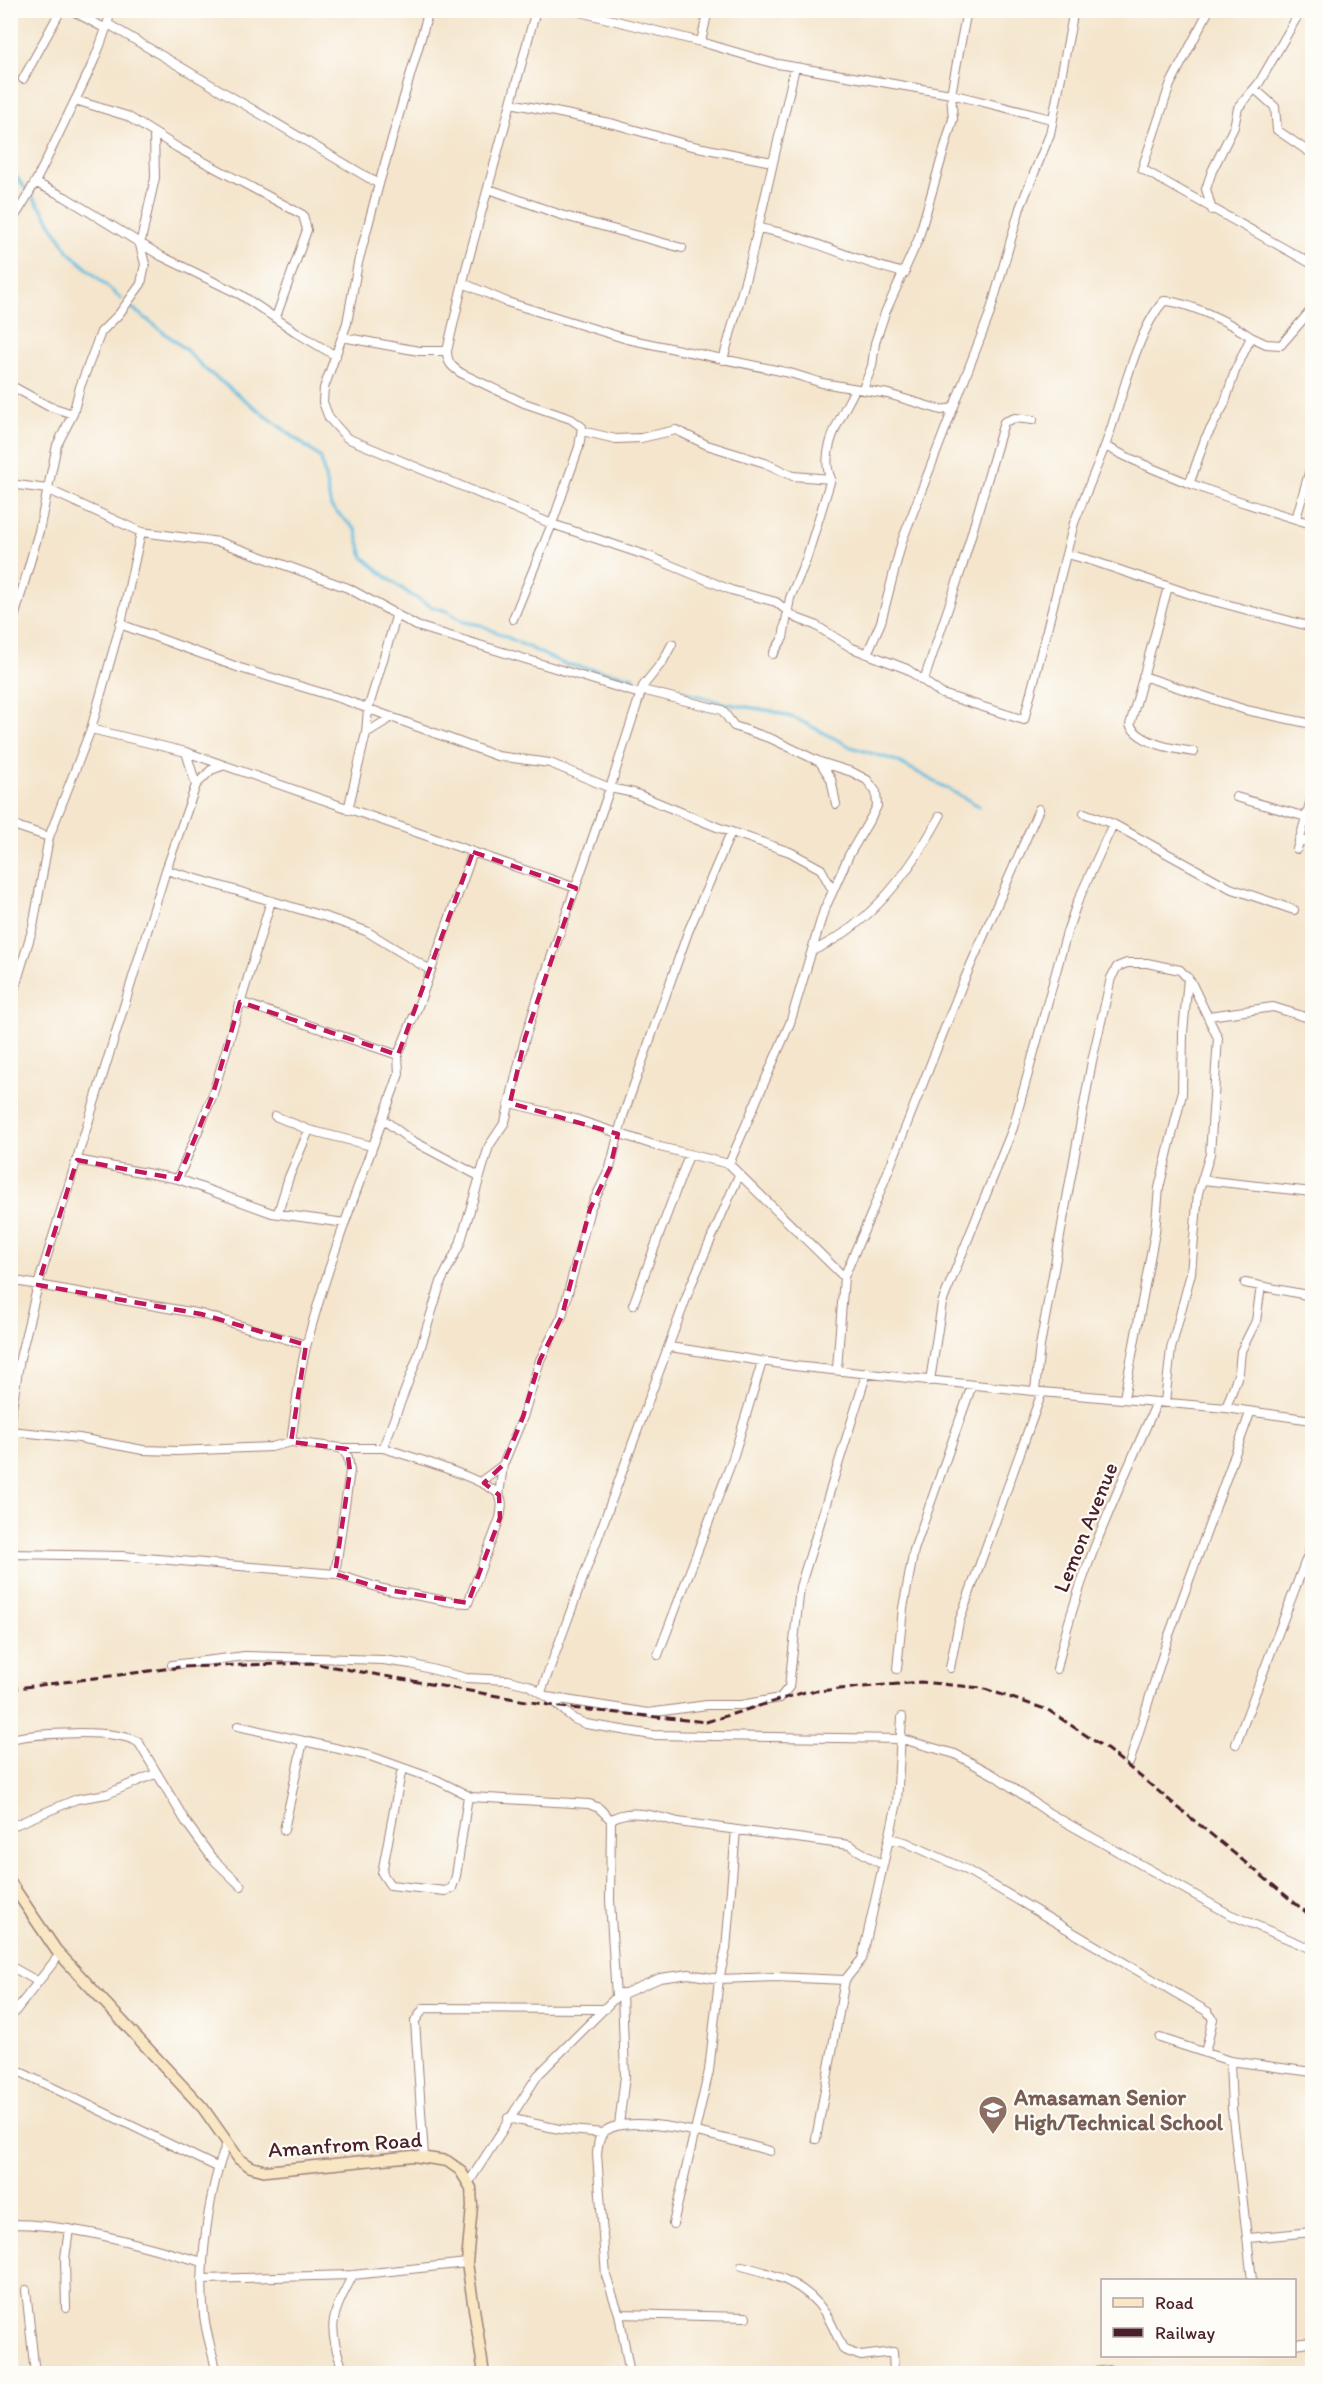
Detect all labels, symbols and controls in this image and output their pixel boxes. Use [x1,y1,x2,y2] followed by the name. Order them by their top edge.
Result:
[1047,1458,1124,1596] street label: Lemon Avenue
[1013,2084,1224,2136] place label: Amasaman Senior High/Technical School
[977,2094,1009,2136] school or university icon: Amasaman Senior High/Technical School
[267,2126,423,2163] street label: Amanfrom Road
[1101,2279,1296,2357] legend
[1155,2292,1194,2314] text: Road
[1155,2322,1216,2344] text: Railway

